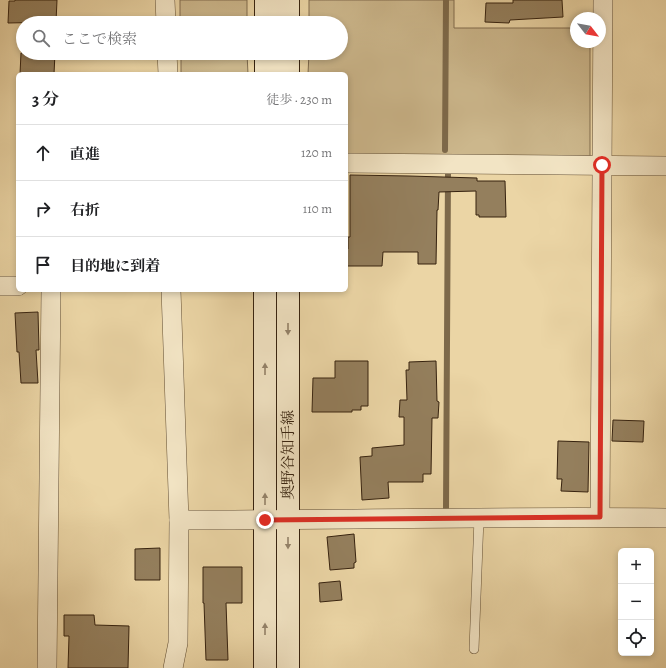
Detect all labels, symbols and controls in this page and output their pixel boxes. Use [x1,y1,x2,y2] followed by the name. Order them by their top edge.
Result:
[570,12,606,48] north arrow
[16,16,348,60] search box
[30,27,52,49] icon: search
[62,29,137,49] text: ここで検索
[32,88,59,111] text: 3 分
[266,91,332,108] text: 徒歩 · 230 m
[32,142,54,164] icon: ahead
[70,144,100,164] text: 直進
[301,144,332,161] text: 120 m
[593,156,611,174] route start
[32,198,54,220] icon: right
[70,200,100,220] text: 右折
[303,200,332,217] text: 110 m
[32,254,54,276] icon: arrive
[70,256,160,276] text: 目的地に到着
[285,323,291,336] one-way arrow
[262,362,268,375] one-way arrow
[278,410,298,500] street label: 奥野谷知手線
[262,492,268,505] one-way arrow
[256,511,274,529] route end
[285,537,291,550] one-way arrow
[618,548,654,656] map controls
[618,548,654,584] button: +
[618,584,654,620] button: −
[618,620,654,656] button: locate
[262,622,268,635] one-way arrow

